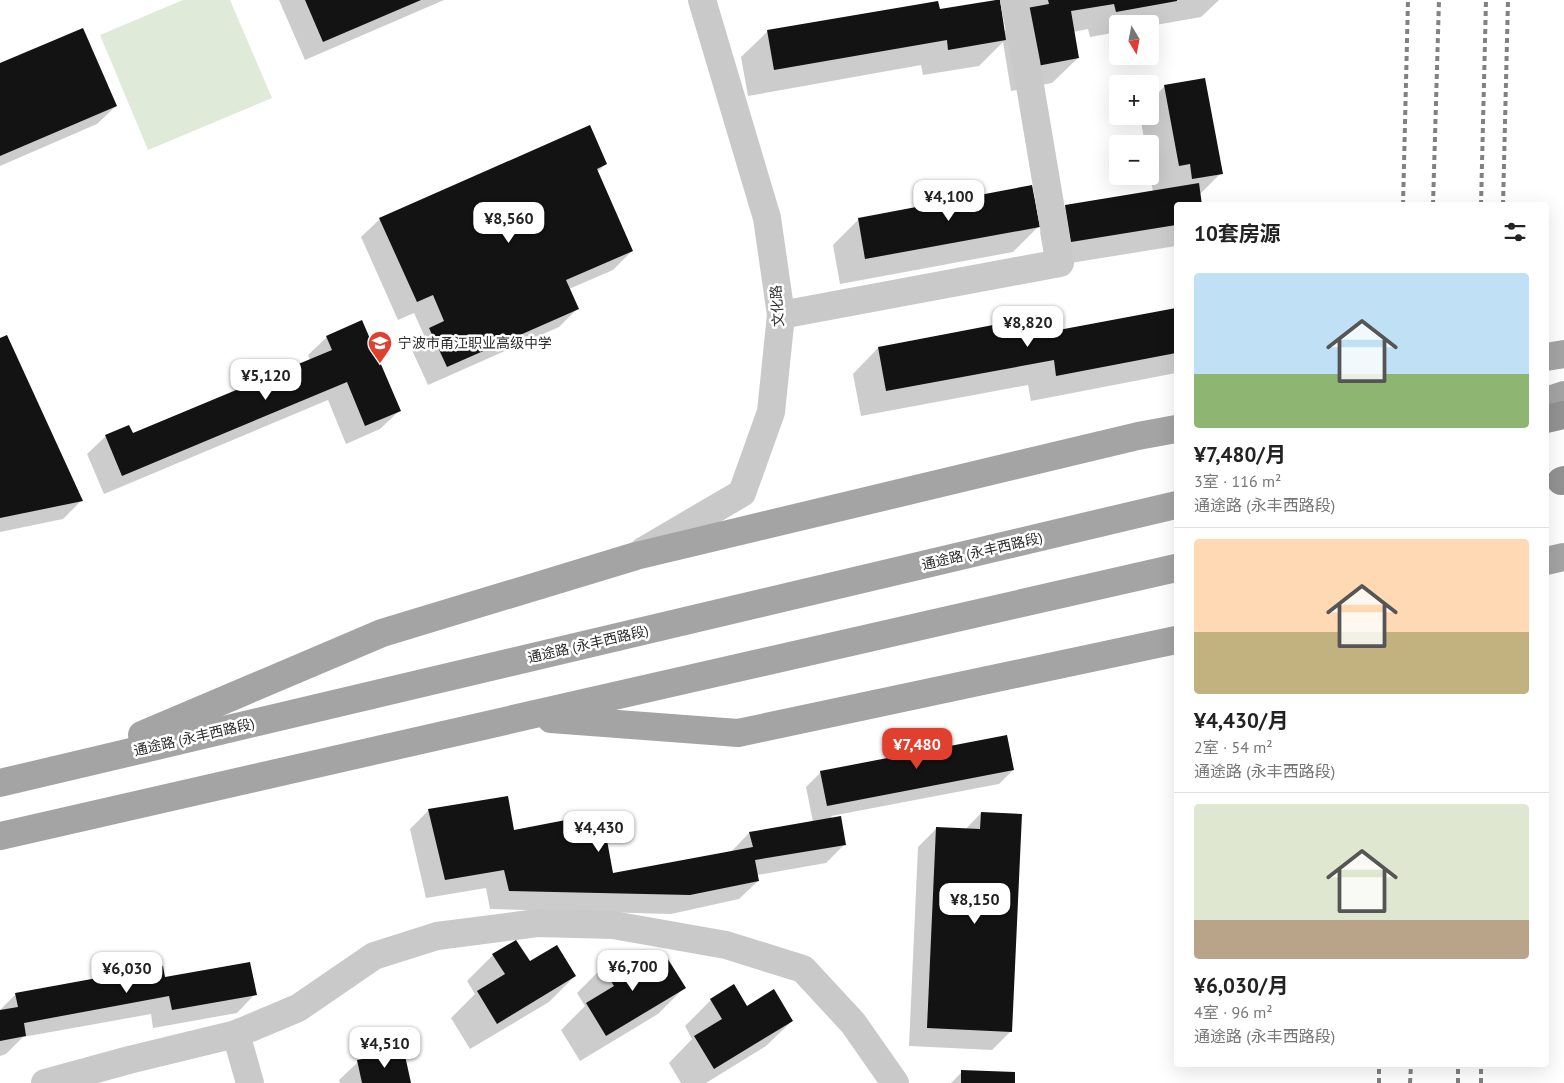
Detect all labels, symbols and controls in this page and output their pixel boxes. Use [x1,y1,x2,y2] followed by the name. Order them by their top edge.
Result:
[1109,15,1159,65] north arrow
[1109,15,1159,185] map controls
[1109,75,1159,125] button: +
[1109,135,1159,185] button: −
[908,180,990,222] pin: ¥4,100
[924,186,974,206] text: ¥4,100
[468,202,550,244] pin: ¥8,560
[484,208,534,228] text: ¥8,560
[1501,218,1529,246] icon: filters
[1194,220,1281,247] text: 10套房源
[767,284,787,328] street label: 文化路
[987,306,1069,348] pin: ¥8,820
[1317,306,1407,396] icon: home
[1003,312,1053,332] text: ¥8,820
[367,330,393,364] school or university icon: 宁波市甬江职业高级中学
[398,334,552,352] place label: 宁波市甬江职业高级中学
[225,358,307,401] pin: ¥5,120
[241,365,291,385] text: ¥5,120
[1194,441,1286,468] text: ¥7,480/月
[1194,471,1281,491] text: 3室 · 116 m²
[1194,495,1335,515] text: 通途路 (永丰西路段)
[920,528,1044,574] street label: 通途路 (永丰西路段)
[1317,571,1407,661] icon: home
[526,621,650,667] street label: 通途路 (永丰西路段)
[1194,707,1288,734] text: ¥4,430/月
[132,714,256,760] street label: 通途路 (永丰西路段)
[876,728,958,770] pin: ¥7,480
[893,734,941,754] text: ¥7,480
[1194,737,1273,757] text: 2室 · 54 m²
[1194,761,1335,781] text: 通途路 (永丰西路段)
[558,810,640,853] pin: ¥4,430
[574,817,624,837] text: ¥4,430
[1317,836,1407,926] icon: home
[934,882,1016,925] pin: ¥8,150
[950,889,1000,909] text: ¥8,150
[592,950,674,992] pin: ¥6,700
[86,952,168,994] pin: ¥6,030
[608,956,658,976] text: ¥6,700
[102,958,152,978] text: ¥6,030
[1194,972,1288,999] text: ¥6,030/月
[1194,1002,1273,1022] text: 4室 · 96 m²
[344,1026,426,1069] pin: ¥4,510
[1194,1026,1335,1046] text: 通途路 (永丰西路段)
[360,1033,410,1053] text: ¥4,510

